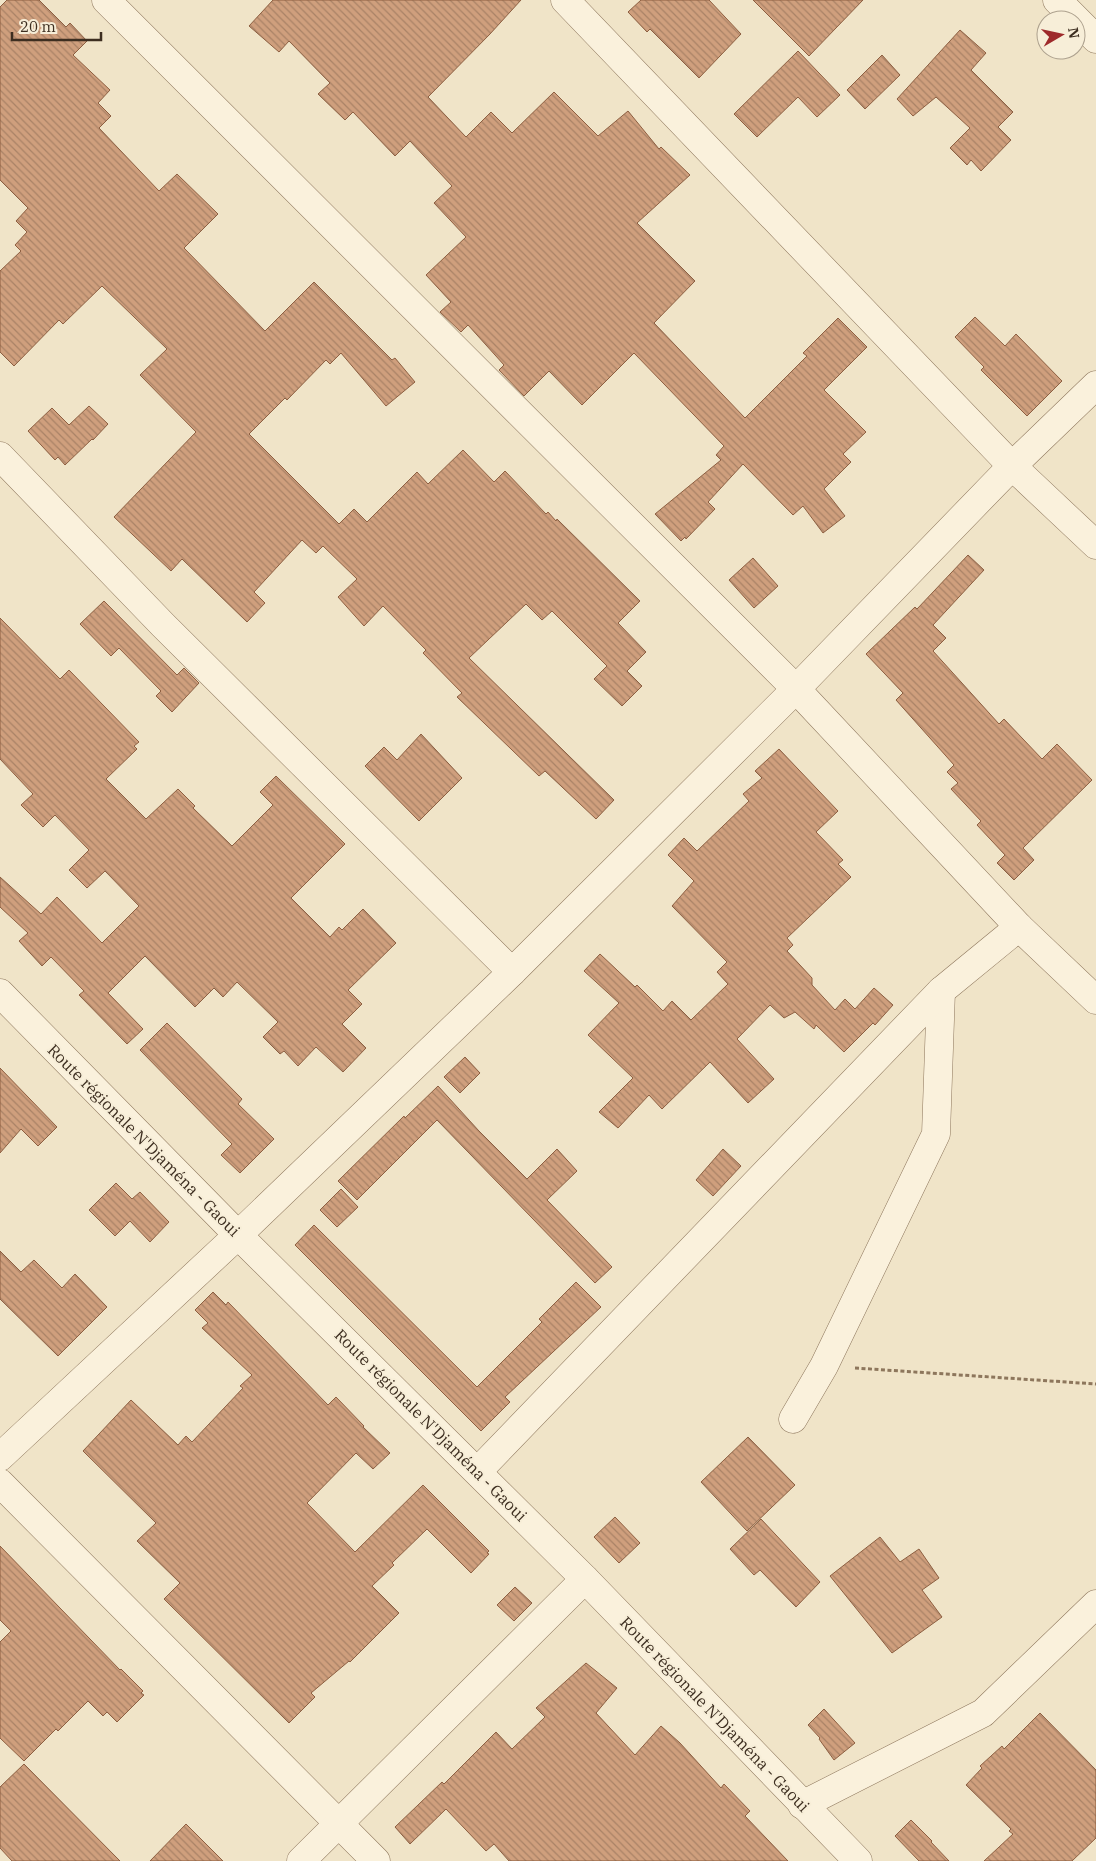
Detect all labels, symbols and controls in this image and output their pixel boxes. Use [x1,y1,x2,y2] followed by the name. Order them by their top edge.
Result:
[12,10,101,42] scale bar
[1036,10,1086,60] north arrow
[20,17,56,36] text: 20 m
[1064,26,1084,40] text: N
[44,1040,244,1240] street label: Route régionale N'Djaména - Gaoui
[331,1325,531,1525] street label: Route régionale N'Djaména - Gaoui
[616,1612,814,1816] street label: Route régionale N'Djaména - Gaoui

